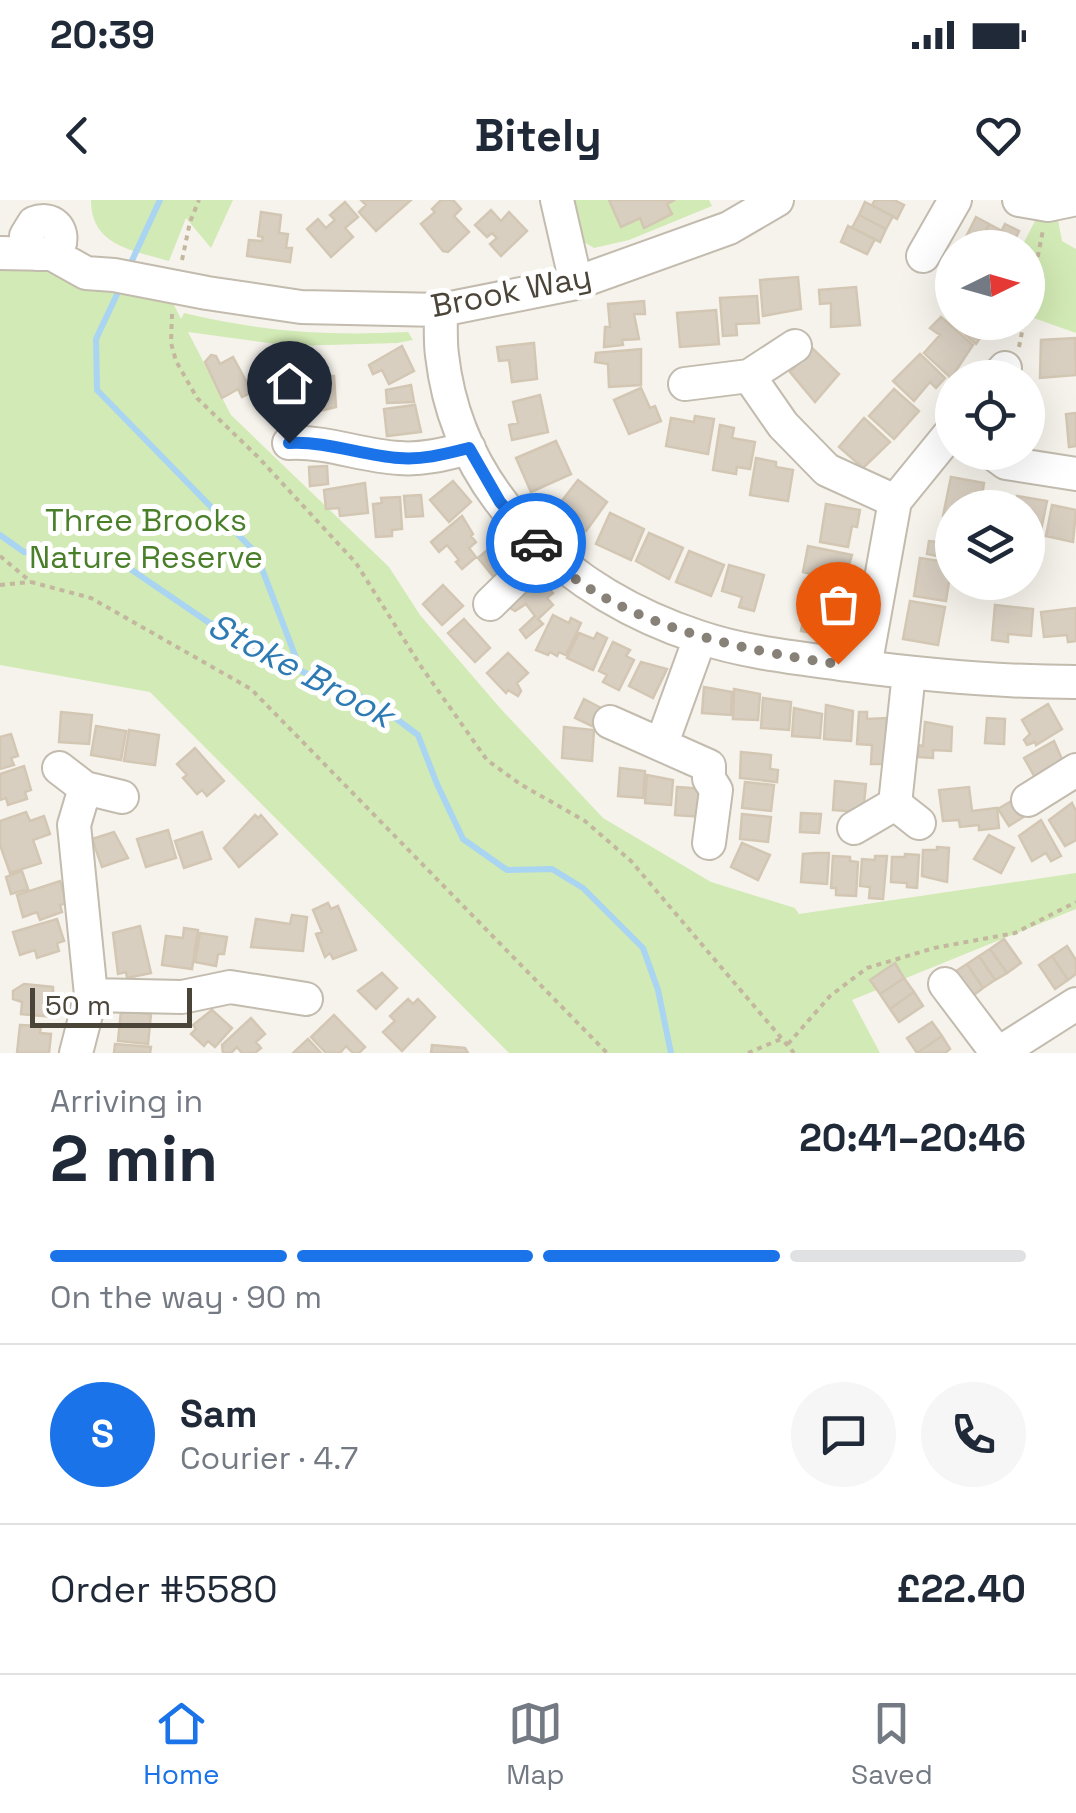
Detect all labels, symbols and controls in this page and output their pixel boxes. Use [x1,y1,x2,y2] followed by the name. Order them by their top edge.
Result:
[50,11,155,59] text: 20:39
[474,107,602,164] text: Bitely
[50,108,105,163] icon: back
[971,108,1026,163] icon: heart
[935,230,1045,340] north arrow
[935,230,1045,600] map controls
[427,256,595,326] street label: Brook Way
[247,341,332,444] pin
[262,356,317,411] icon: home
[935,360,1045,470] button: locate
[935,490,1045,600] button: layers
[486,493,586,593] courier
[29,500,263,577] park label: Three Brooks Nature Reserve
[509,516,564,571] icon: car
[796,562,881,665] pin
[811,577,866,632] icon: bag
[201,603,405,739] water label: Stoke Brook
[30,983,192,1028] scale bar
[45,987,111,1023] text: 50 m
[50,1081,203,1121] text: Arriving in
[799,1114,1026,1162] text: 20:41–20:46
[50,1117,218,1200] text: 2 min
[50,1277,322,1317] text: On the way · 90 m
[791,1382,896,1487] button: chat
[921,1382,1026,1487] button: phone
[180,1390,257,1438] text: Sam
[91,1410,114,1458] text: S
[180,1438,358,1478] text: Courier · 4.7
[50,1565,278,1613] text: Order #5580
[896,1565,1026,1613] text: £22.40
[143,1696,220,1792] tab: Home
[506,1696,565,1792] tab: Map
[851,1696,933,1792] tab: Saved

